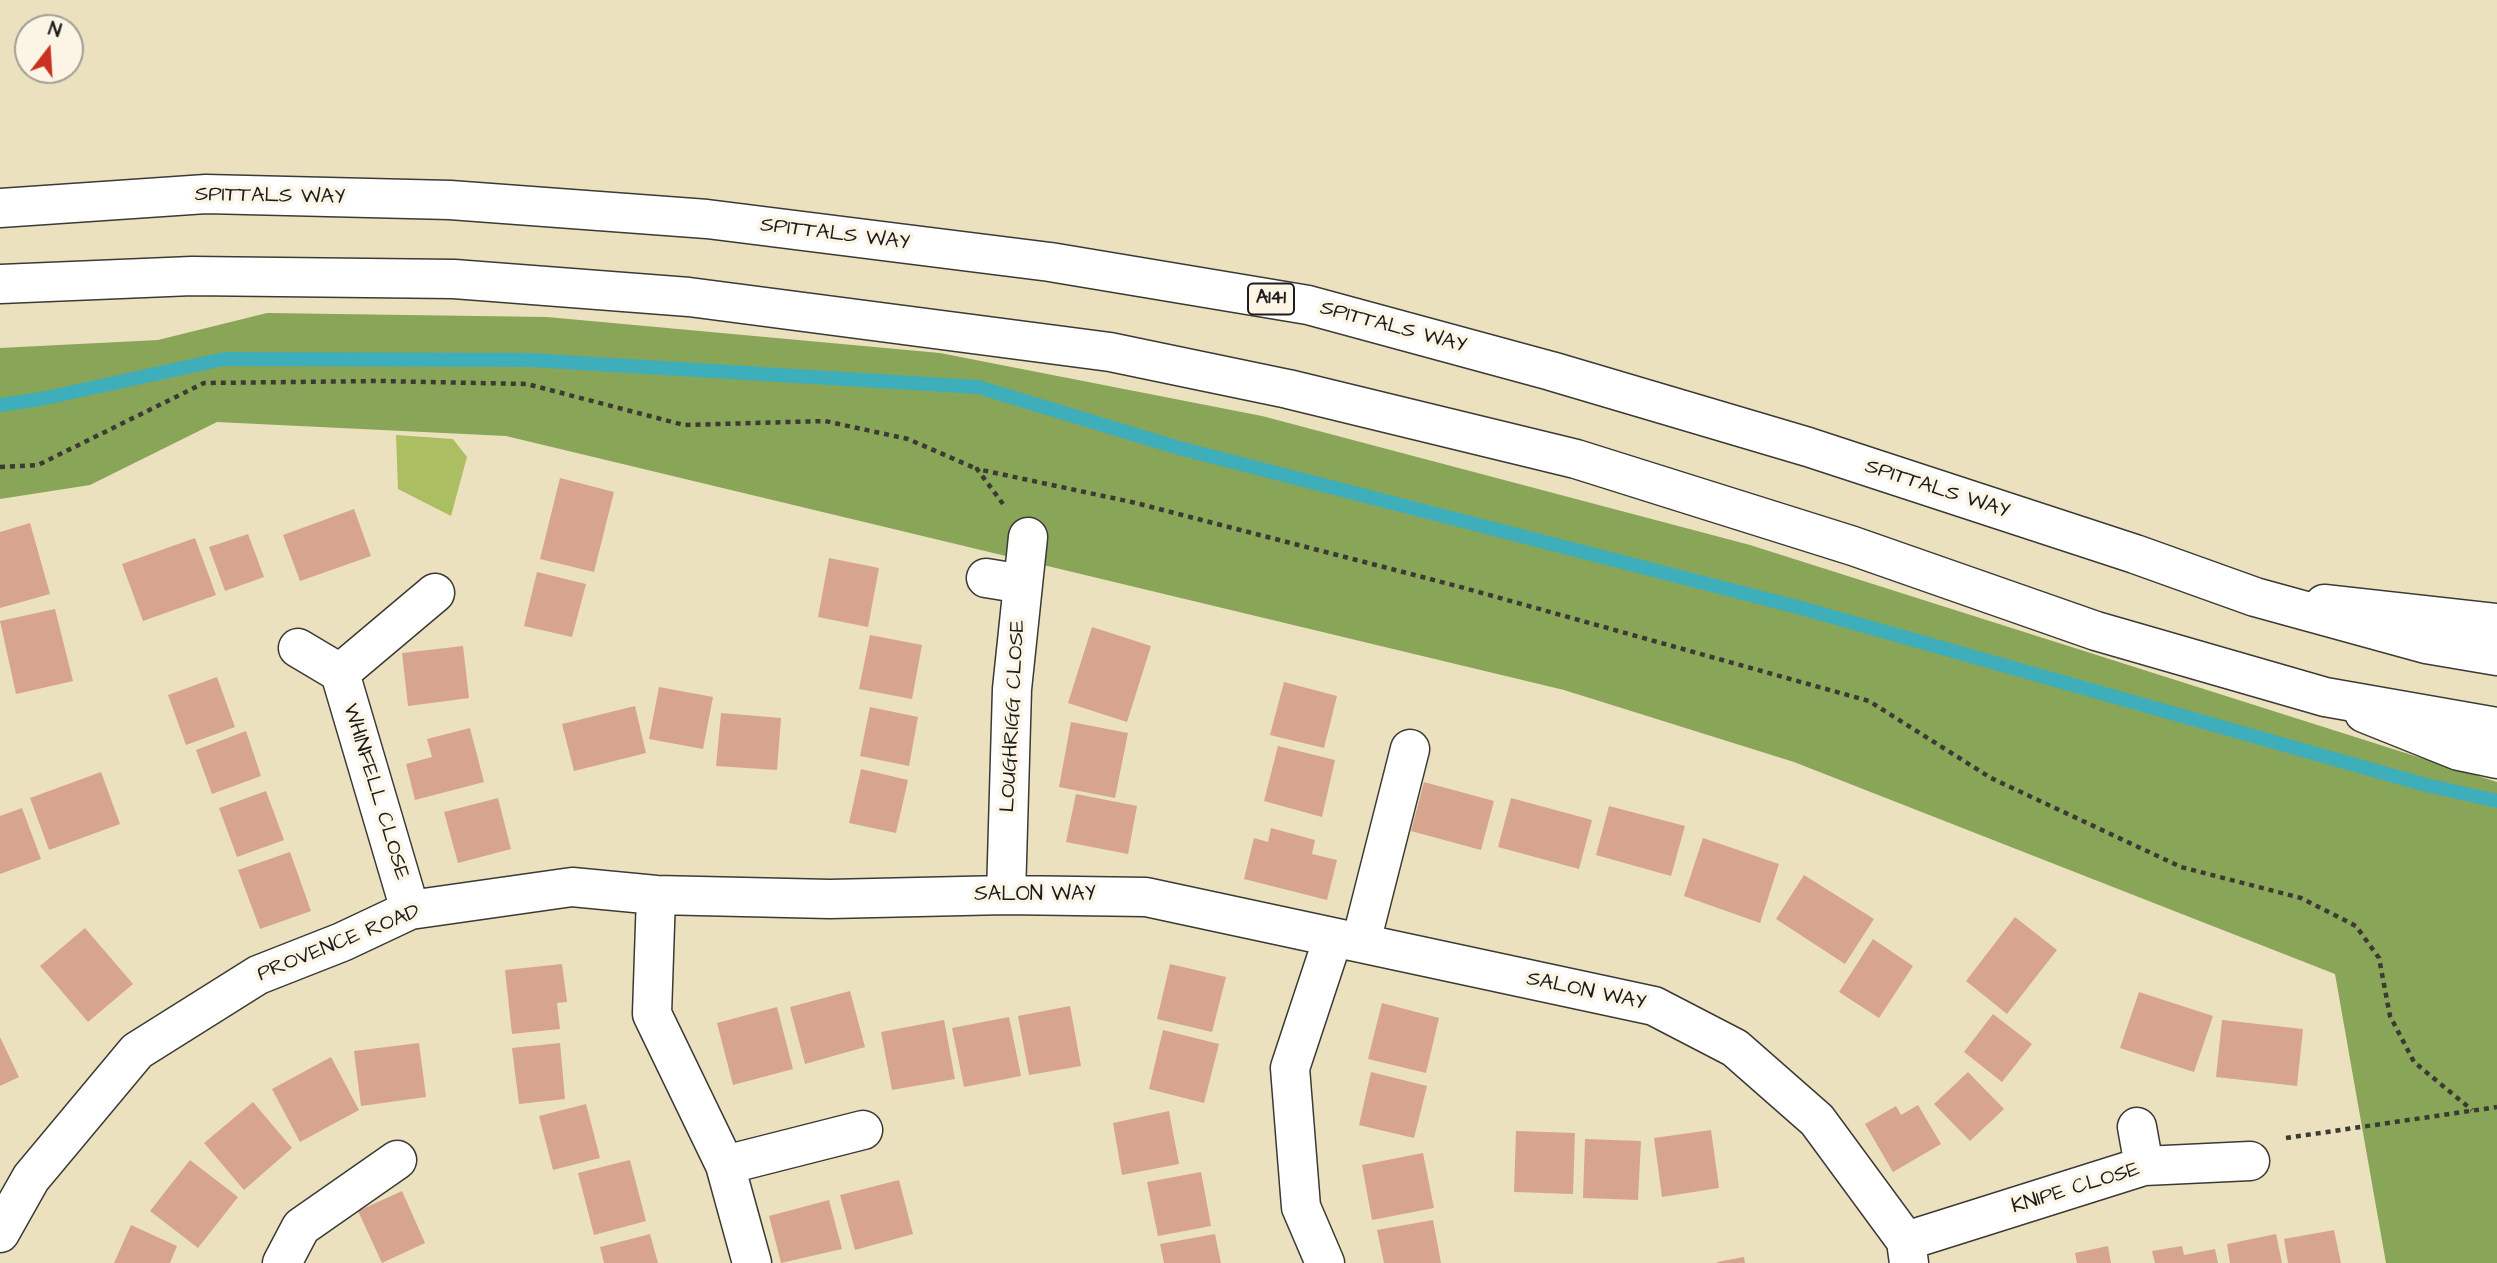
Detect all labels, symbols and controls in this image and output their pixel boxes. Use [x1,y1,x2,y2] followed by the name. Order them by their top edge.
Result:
[14,14,84,84] north arrow
[45,16,64,45] text: N
[195,183,345,211] street label: SPITTALS WAY
[759,213,911,257] street label: SPITTALS WAY
[1248,284,1294,314] road number: A141
[1317,296,1469,360] street label: SPITTALS WAY
[1862,455,2012,525] street label: SPITTALS WAY
[996,619,1032,813] street label: LOUGHRIGG CLOSE
[336,701,414,883] street label: WHINFELL CLOSE
[974,883,1096,909] street label: SALON WAY
[254,900,424,988] street label: PROVENCE ROAD
[1524,967,1648,1017] street label: SALON WAY
[2009,1158,2143,1220] street label: KNIPE CLOSE

